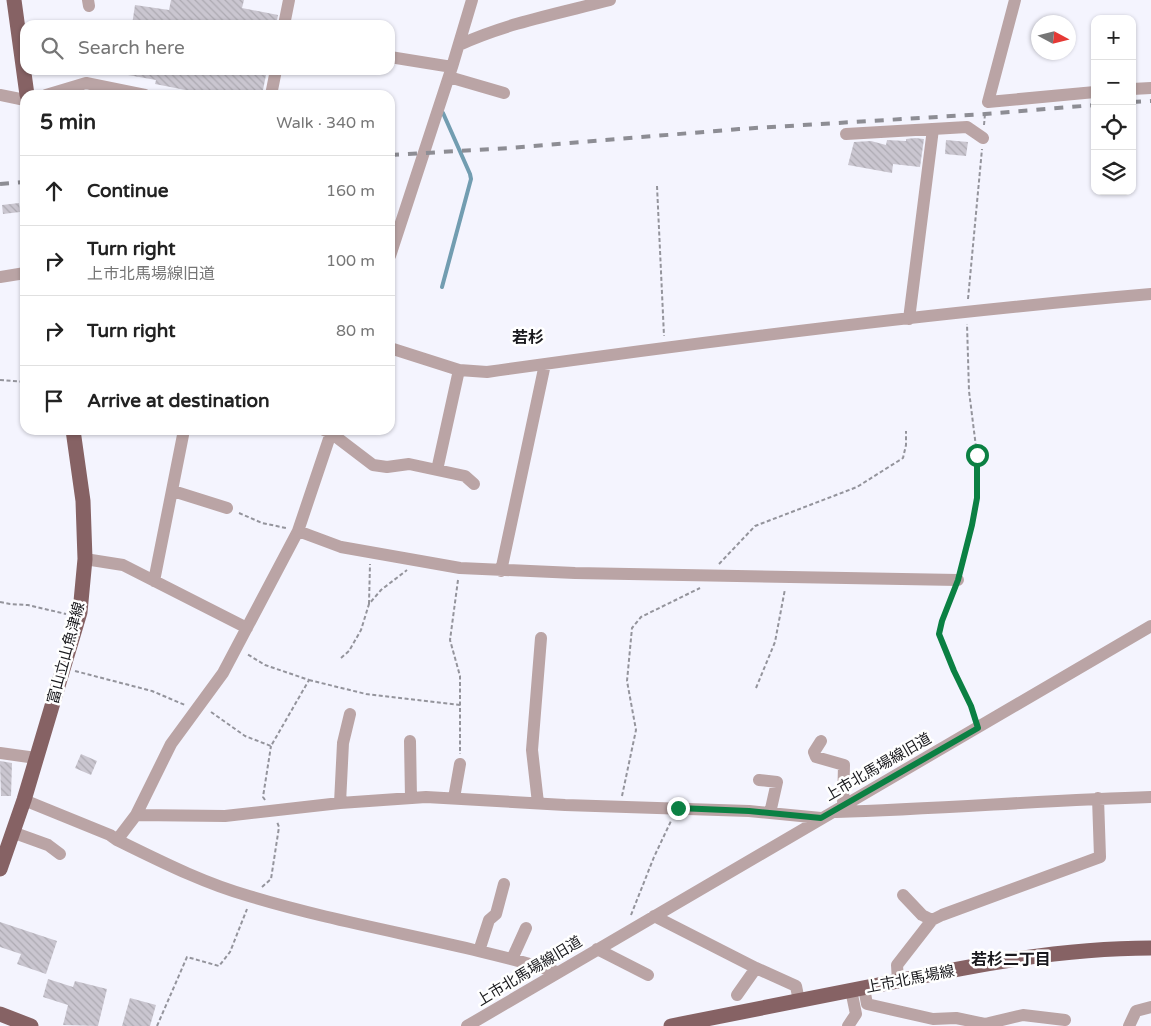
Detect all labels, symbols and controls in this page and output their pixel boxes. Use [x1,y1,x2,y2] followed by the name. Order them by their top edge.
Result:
[1031,15,1076,60] north arrow
[1091,15,1136,195] map controls
[1091,15,1136,60] button: +
[20,20,395,75] search box
[38,34,66,62] icon: search
[78,37,185,59] text: Search here
[1091,60,1136,105] button: −
[1091,105,1136,150] button: locate
[40,110,96,135] text: 5 min
[276,113,375,133] text: Walk · 340 m
[1091,150,1136,195] button: layers
[40,177,68,205] icon: ahead
[87,180,169,202] text: Continue
[326,181,375,201] text: 160 m
[87,238,175,260] text: Turn right
[40,247,68,275] icon: right
[326,251,375,271] text: 100 m
[87,264,215,284] text: 上市北馬場線旧道
[40,317,68,345] icon: right
[87,320,175,342] text: Turn right
[336,321,375,341] text: 80 m
[512,328,544,348] district label: 若杉
[40,387,68,415] icon: arrive
[87,390,270,412] text: Arrive at destination
[966,444,989,467] route start
[44,600,88,706] street label: 富山立山魚津線
[822,729,934,805] street label: 上市北馬場線旧道
[667,797,690,820] route end
[473,932,585,1010] street label: 上市北馬場線旧道
[971,950,1051,970] district label: 若杉二丁目
[864,962,956,996] street label: 上市北馬場線

